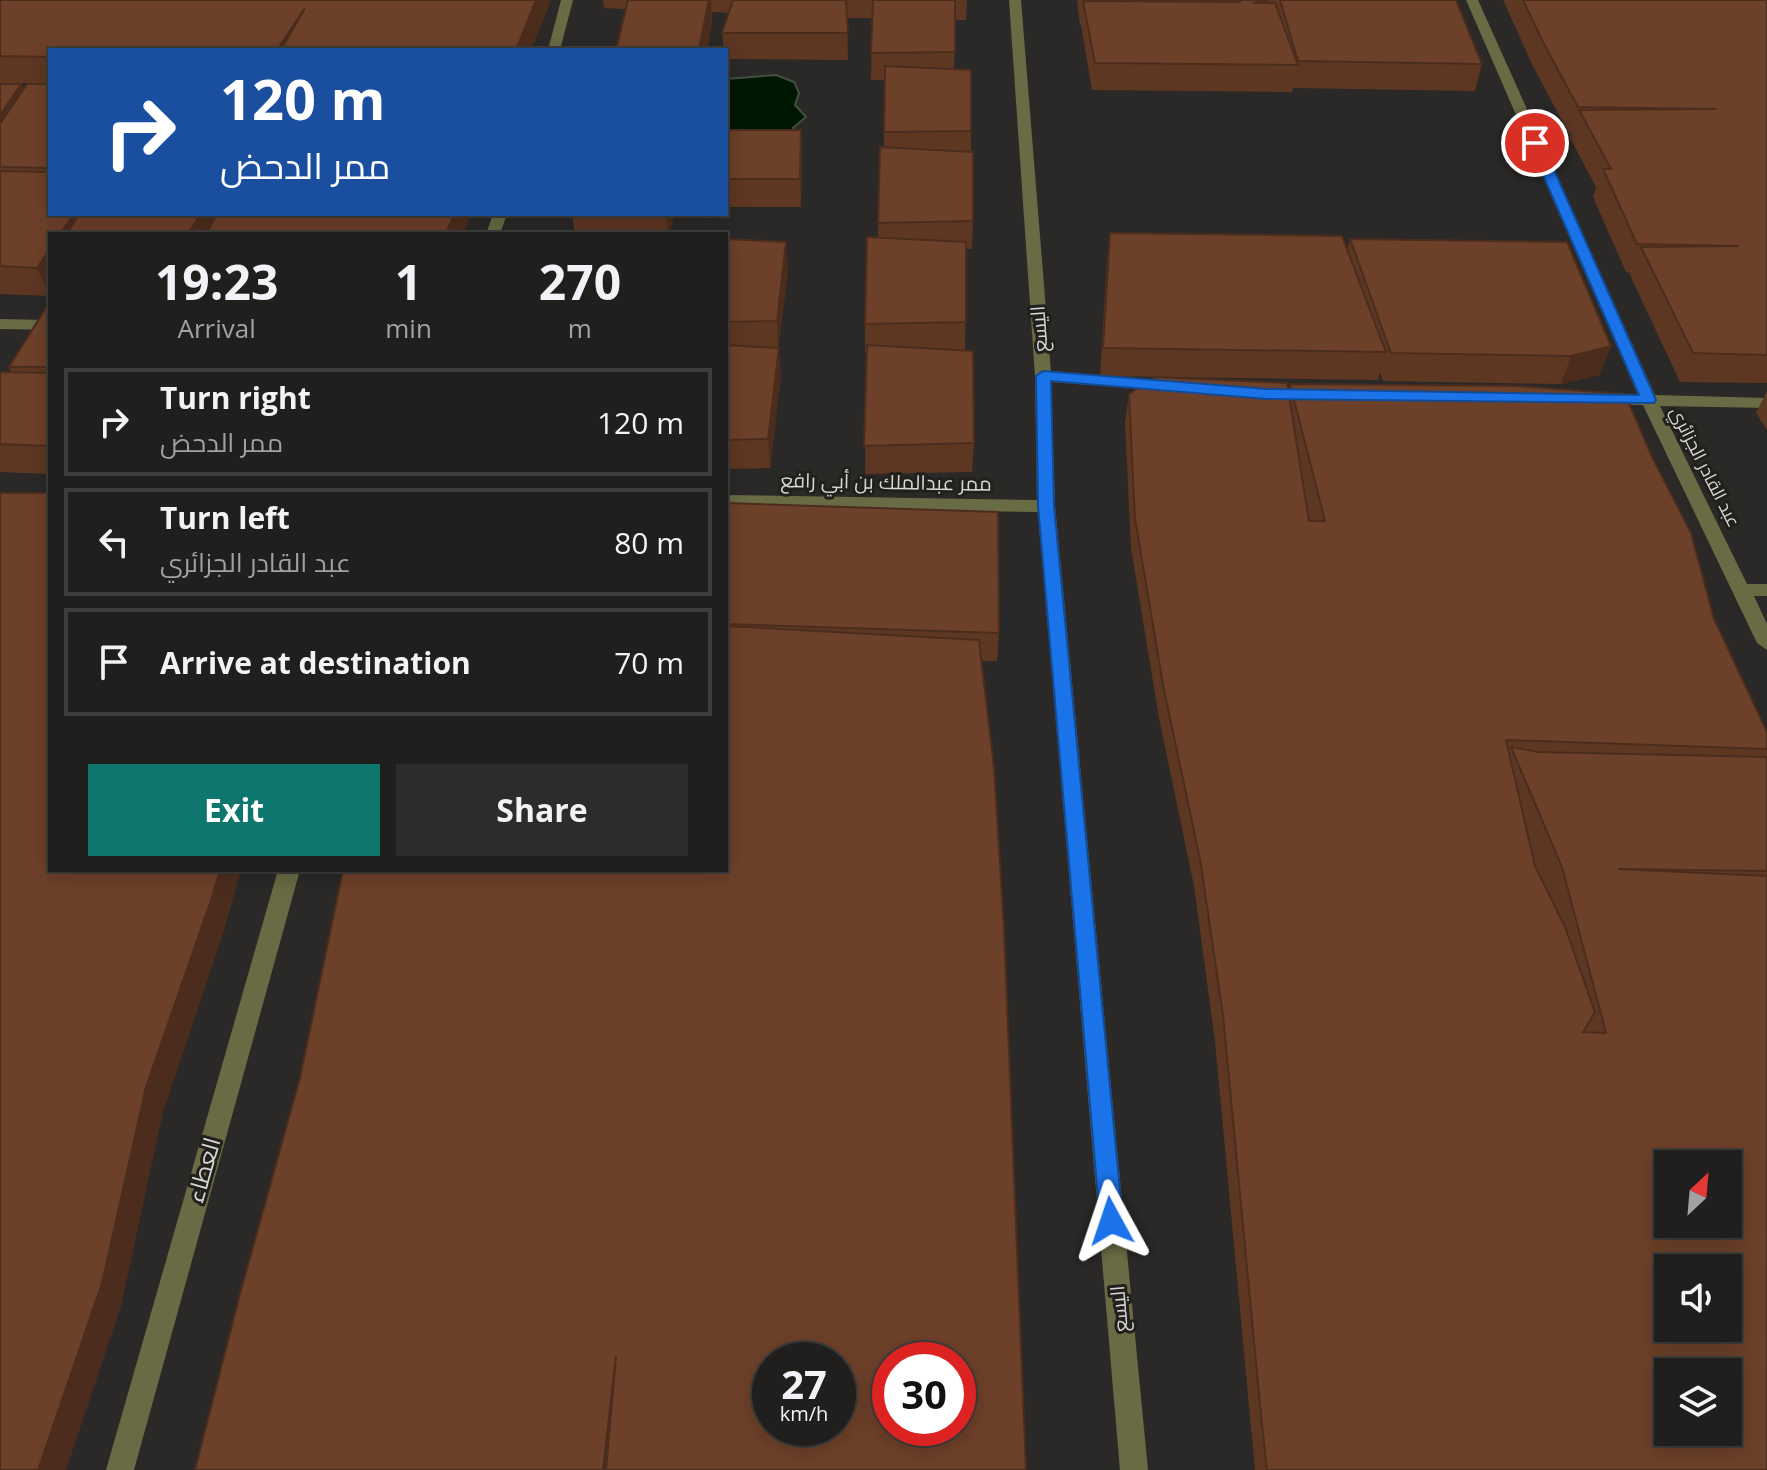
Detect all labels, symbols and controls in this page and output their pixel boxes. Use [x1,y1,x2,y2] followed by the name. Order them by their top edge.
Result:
[220,60,386,136] text: 120 m
[88,80,192,184] icon: right
[1501,109,1569,177] pin
[1513,121,1557,165] icon: arrive
[220,141,390,190] text: ممر الدحض
[155,249,278,314] text: 19:23
[395,249,422,314] text: 1
[539,249,621,314] text: 270
[1023,305,1055,353] street label: اليسع
[177,310,256,346] text: Arrival
[385,310,432,346] text: min
[568,310,592,346] text: m
[160,377,311,418] text: Turn right
[92,400,136,444] icon: right
[597,402,684,443] text: 120 m
[1663,402,1747,532] street label: عبد القادر الجزائري
[160,424,283,460] text: ممر الدحض
[780,466,992,500] street label: ممر عبدالملك بن أبي رافع
[160,497,290,538] text: Turn left
[92,520,136,564] icon: left
[614,522,684,563] text: 80 m
[160,544,351,580] text: عبد القادر الجزائري
[92,640,136,684] icon: arrive
[160,642,471,683] text: Arrive at destination
[614,642,684,683] text: 70 m
[88,764,380,856] button: Exit
[396,764,688,856] button: Share
[178,1133,228,1206] street label: العطاء
[1654,1150,1742,1238] north arrow
[1654,1150,1742,1446] map controls
[1069,1179,1153,1263] position arrow
[1654,1254,1742,1342] button: sound
[1103,1285,1135,1333] street label: اليسع
[872,1342,976,1446] speed limit sign: 30
[781,1356,827,1411] text: 27
[1654,1358,1742,1446] button: layers
[780,1400,828,1427] text: km/h

